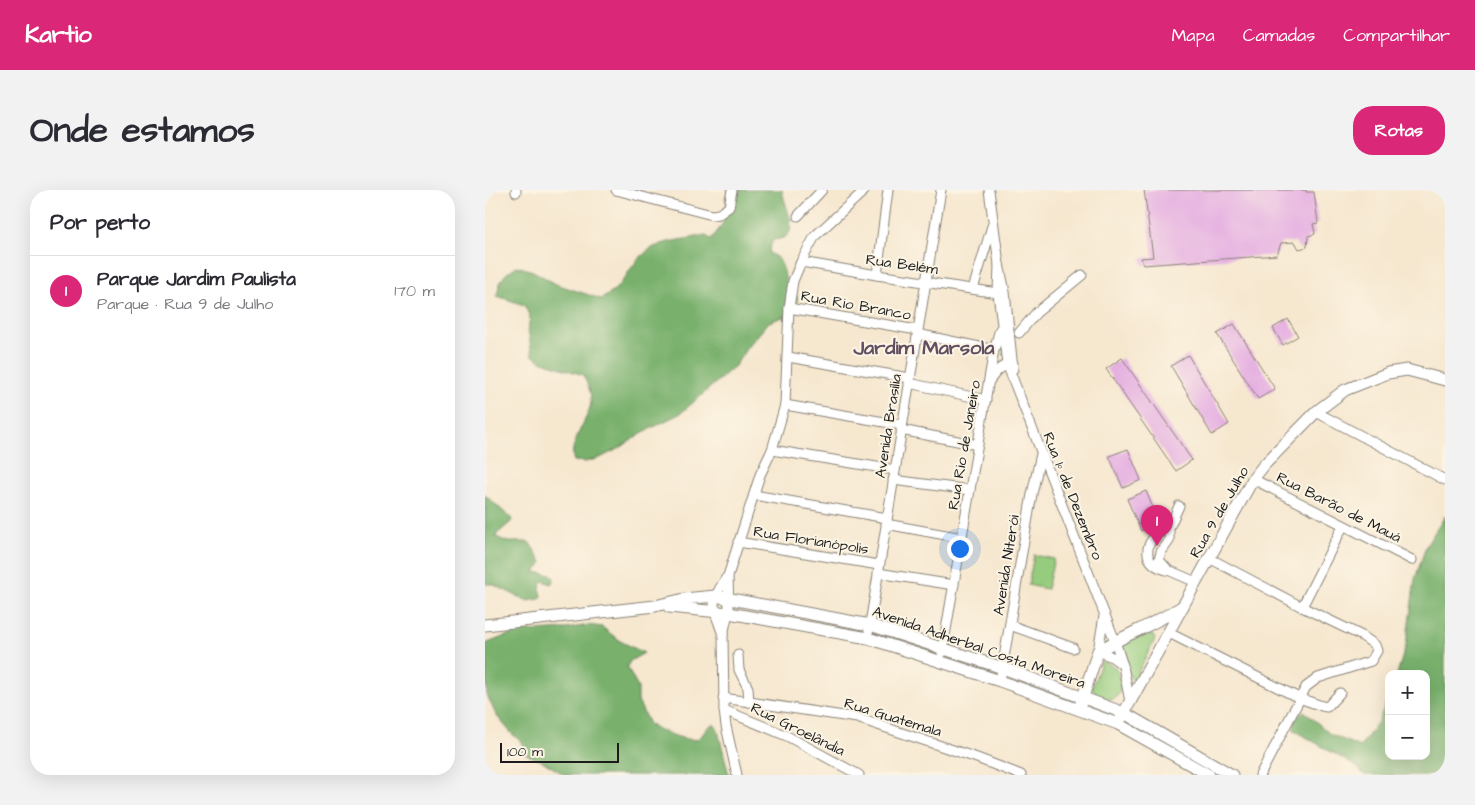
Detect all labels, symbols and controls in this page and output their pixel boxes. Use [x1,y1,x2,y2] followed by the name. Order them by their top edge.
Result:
[25,18,92,52] text: Kartio
[1171,23,1215,48] text: Mapa
[1243,23,1315,48] text: Camadas
[1343,23,1450,48] text: Compartilhar
[30,106,255,155] text: Onde estamos
[1353,106,1445,155] button: Rotas
[50,208,150,237] text: Por perto
[864,249,940,280] street label: Rua Belém
[97,266,296,293] text: Parque Jardim Paulista
[65,280,67,302] text: 1
[394,280,435,302] text: 170 m
[799,285,913,326] street label: Rua Rio Branco
[97,293,273,315] text: Parque · Rua 9 de Julho
[852,334,995,362] district label: Jardim Marsola
[870,372,907,480] street label: Avenida Brasília
[943,378,986,512] street label: Rua Rio de Janeiro
[1037,429,1108,564] street label: Rua 1º de Dezembro
[1185,462,1254,562] street label: Rua 9 de Julho
[1273,467,1405,548] street label: Rua Barão de Mauá
[1141,505,1173,546] pin: 1
[988,513,1025,617] street label: Avenida Niterói
[752,521,870,560] street label: Rua Florianópolis
[947,536,973,562] your location
[870,601,1088,694] street label: Avenida Adherbal Costa Moreira
[1385,670,1430,760] map controls
[1385,670,1430,715] button: +
[841,693,945,742] street label: Rua Guatemala
[747,698,849,761] street label: Rua Groelândia
[1385,715,1430,760] button: −
[500,740,619,763] scale bar
[507,742,543,762] text: 100 m

